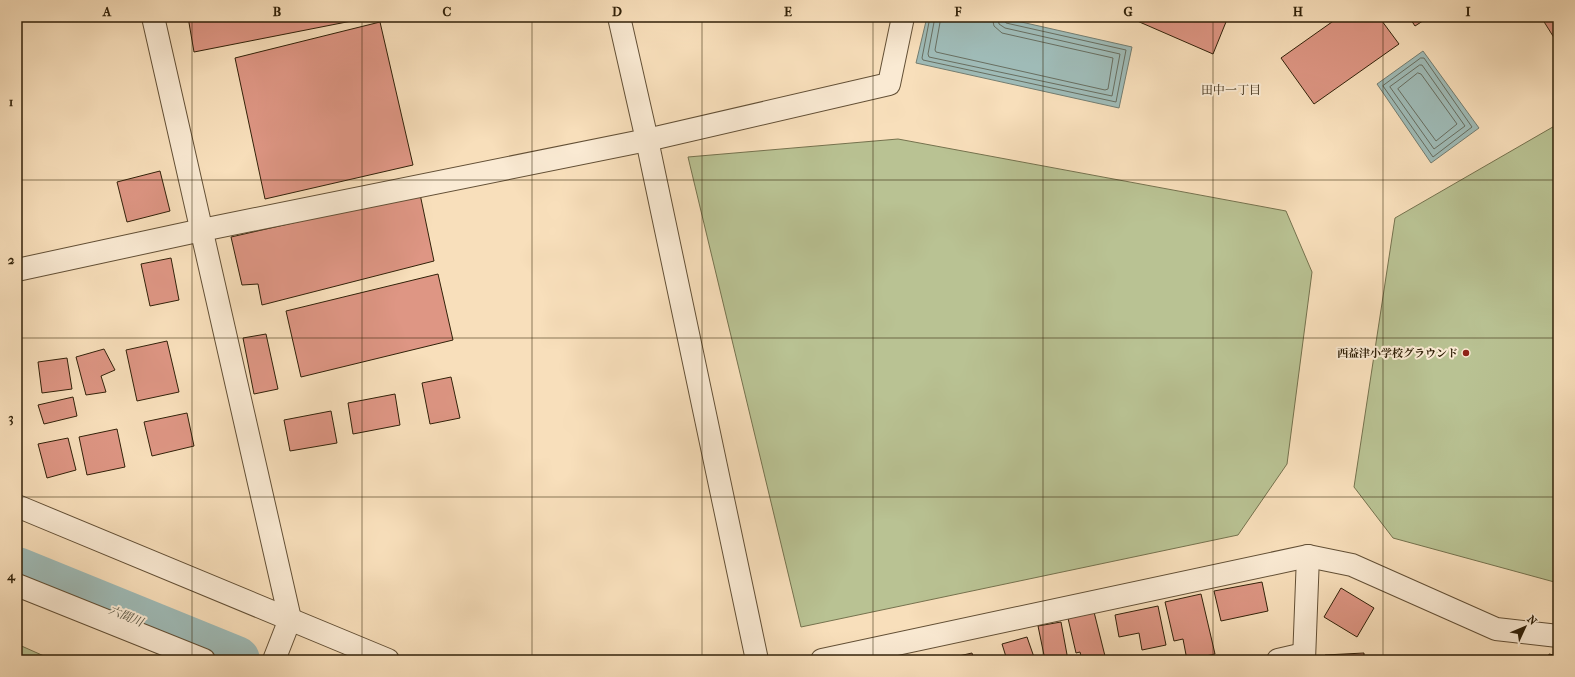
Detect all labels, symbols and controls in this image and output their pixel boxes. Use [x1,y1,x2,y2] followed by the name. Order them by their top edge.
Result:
[102,4,112,19] text: A
[273,4,282,19] text: B
[443,4,452,19] text: C
[612,4,622,19] text: D
[784,4,792,19] text: E
[954,4,962,19] text: F
[1123,4,1133,19] text: G
[1293,4,1304,19] text: H
[1465,4,1471,19] text: I
[1201,83,1261,97] district label: 田中一丁目
[9,94,14,109] text: 1
[8,252,15,267] text: 2
[1337,347,1458,360] place label: 西益津小学校グラウンド
[1461,348,1471,358] marker: 西益津小学校グラウンド
[8,410,14,426] text: 3
[6,568,16,584] text: 4
[107,603,147,630] water label: 六間川
[1505,607,1545,647] north arrow
[1524,613,1540,628] text: N

